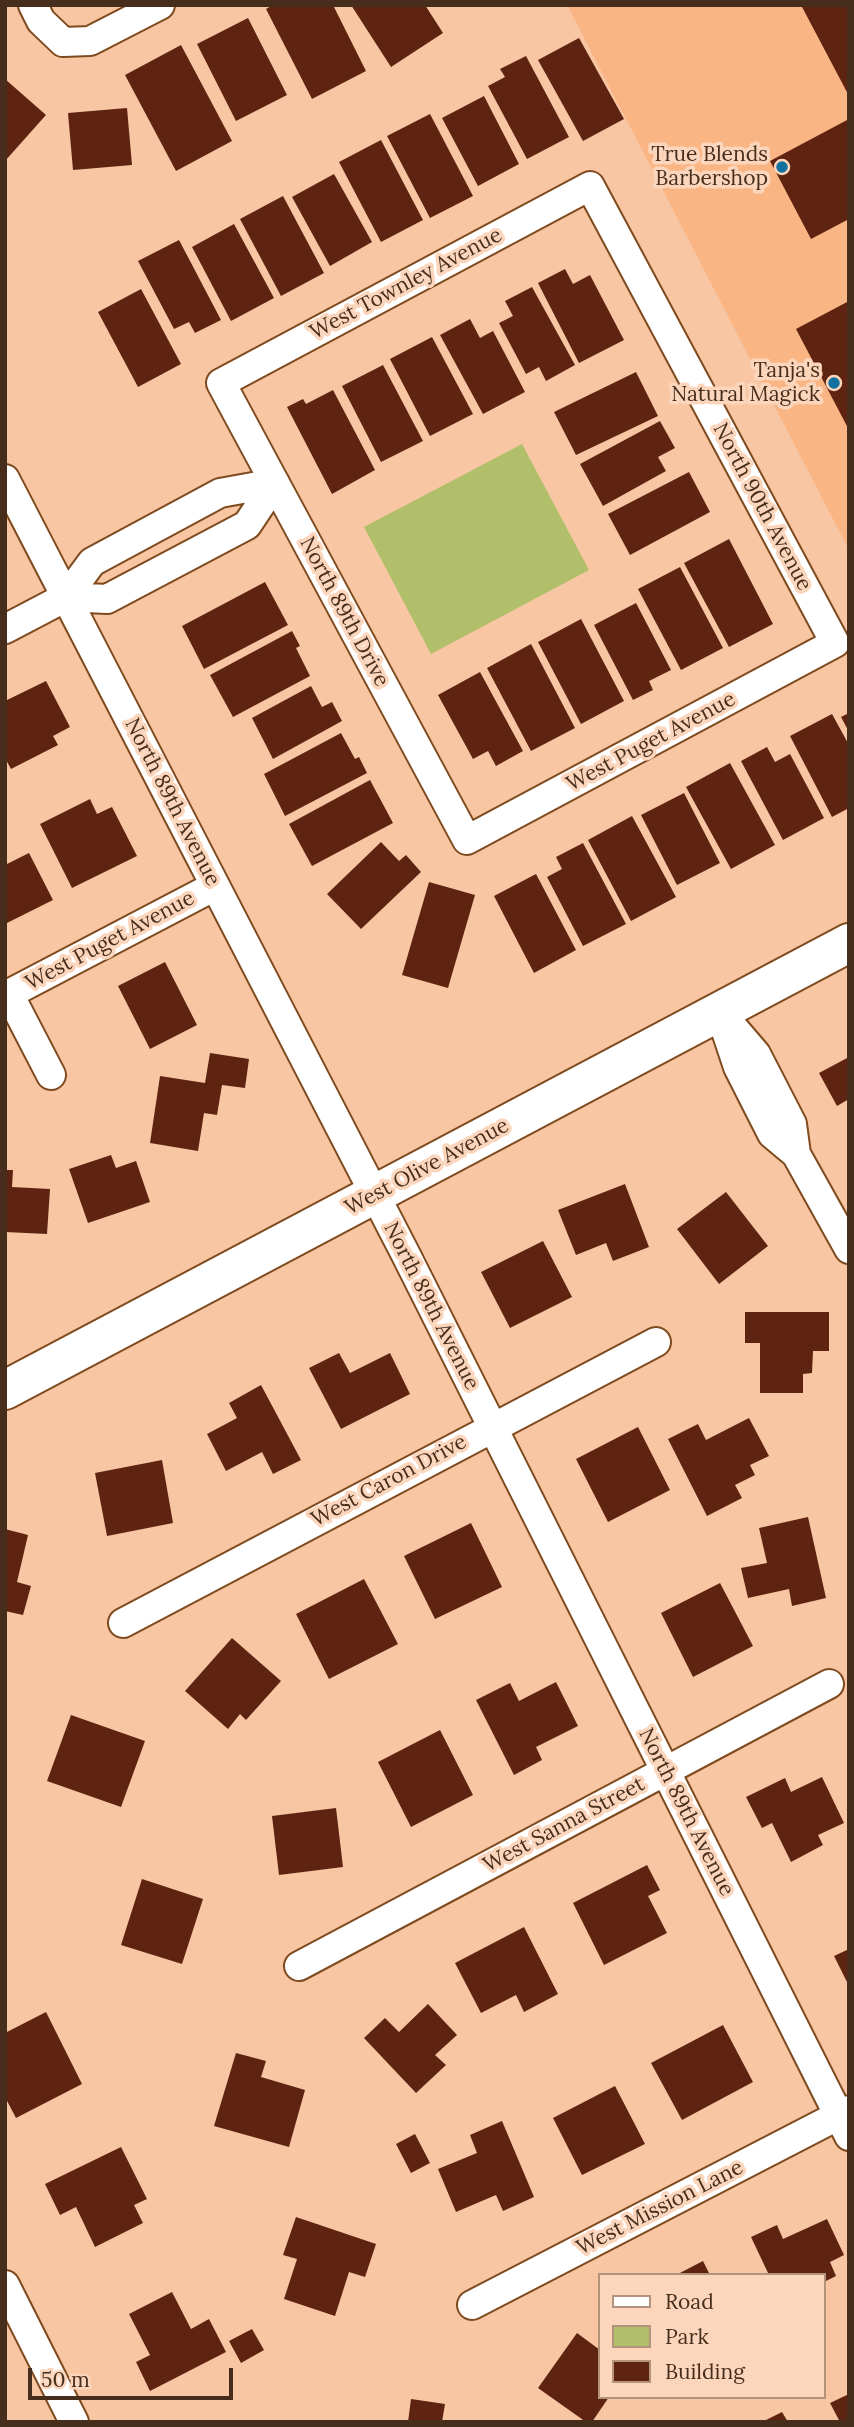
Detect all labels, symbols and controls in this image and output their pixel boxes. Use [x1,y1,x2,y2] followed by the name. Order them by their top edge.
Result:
[651,142,768,192] place label: True Blends Barbershop
[774,159,790,175] marker: True Blends Barbershop
[306,223,506,345] street label: West Townley Avenue
[671,358,820,408] place label: Tanja's Natural Magick
[826,375,842,391] marker: Tanja's Natural Magick
[707,419,817,595] street label: North 90th Avenue
[294,533,394,691] street label: North 89th Drive
[562,687,740,797] street label: West Puget Avenue
[119,714,225,890] street label: North 89th Avenue
[21,886,199,996] street label: West Puget Avenue
[341,1113,513,1221] street label: West Olive Avenue
[378,1218,484,1394] street label: North 89th Avenue
[307,1429,471,1533] street label: West Caron Drive
[633,1724,739,1900] street label: North 89th Avenue
[479,1772,649,1878] street label: West Sanna Street
[573,2155,747,2261] street label: West Mission Lane
[598,2273,826,2399] legend
[665,2288,714,2315] text: Road
[665,2323,709,2350] text: Park
[32,2354,236,2398] scale bar
[665,2358,745,2385] text: Building
[41,2366,90,2393] text: 50 m

